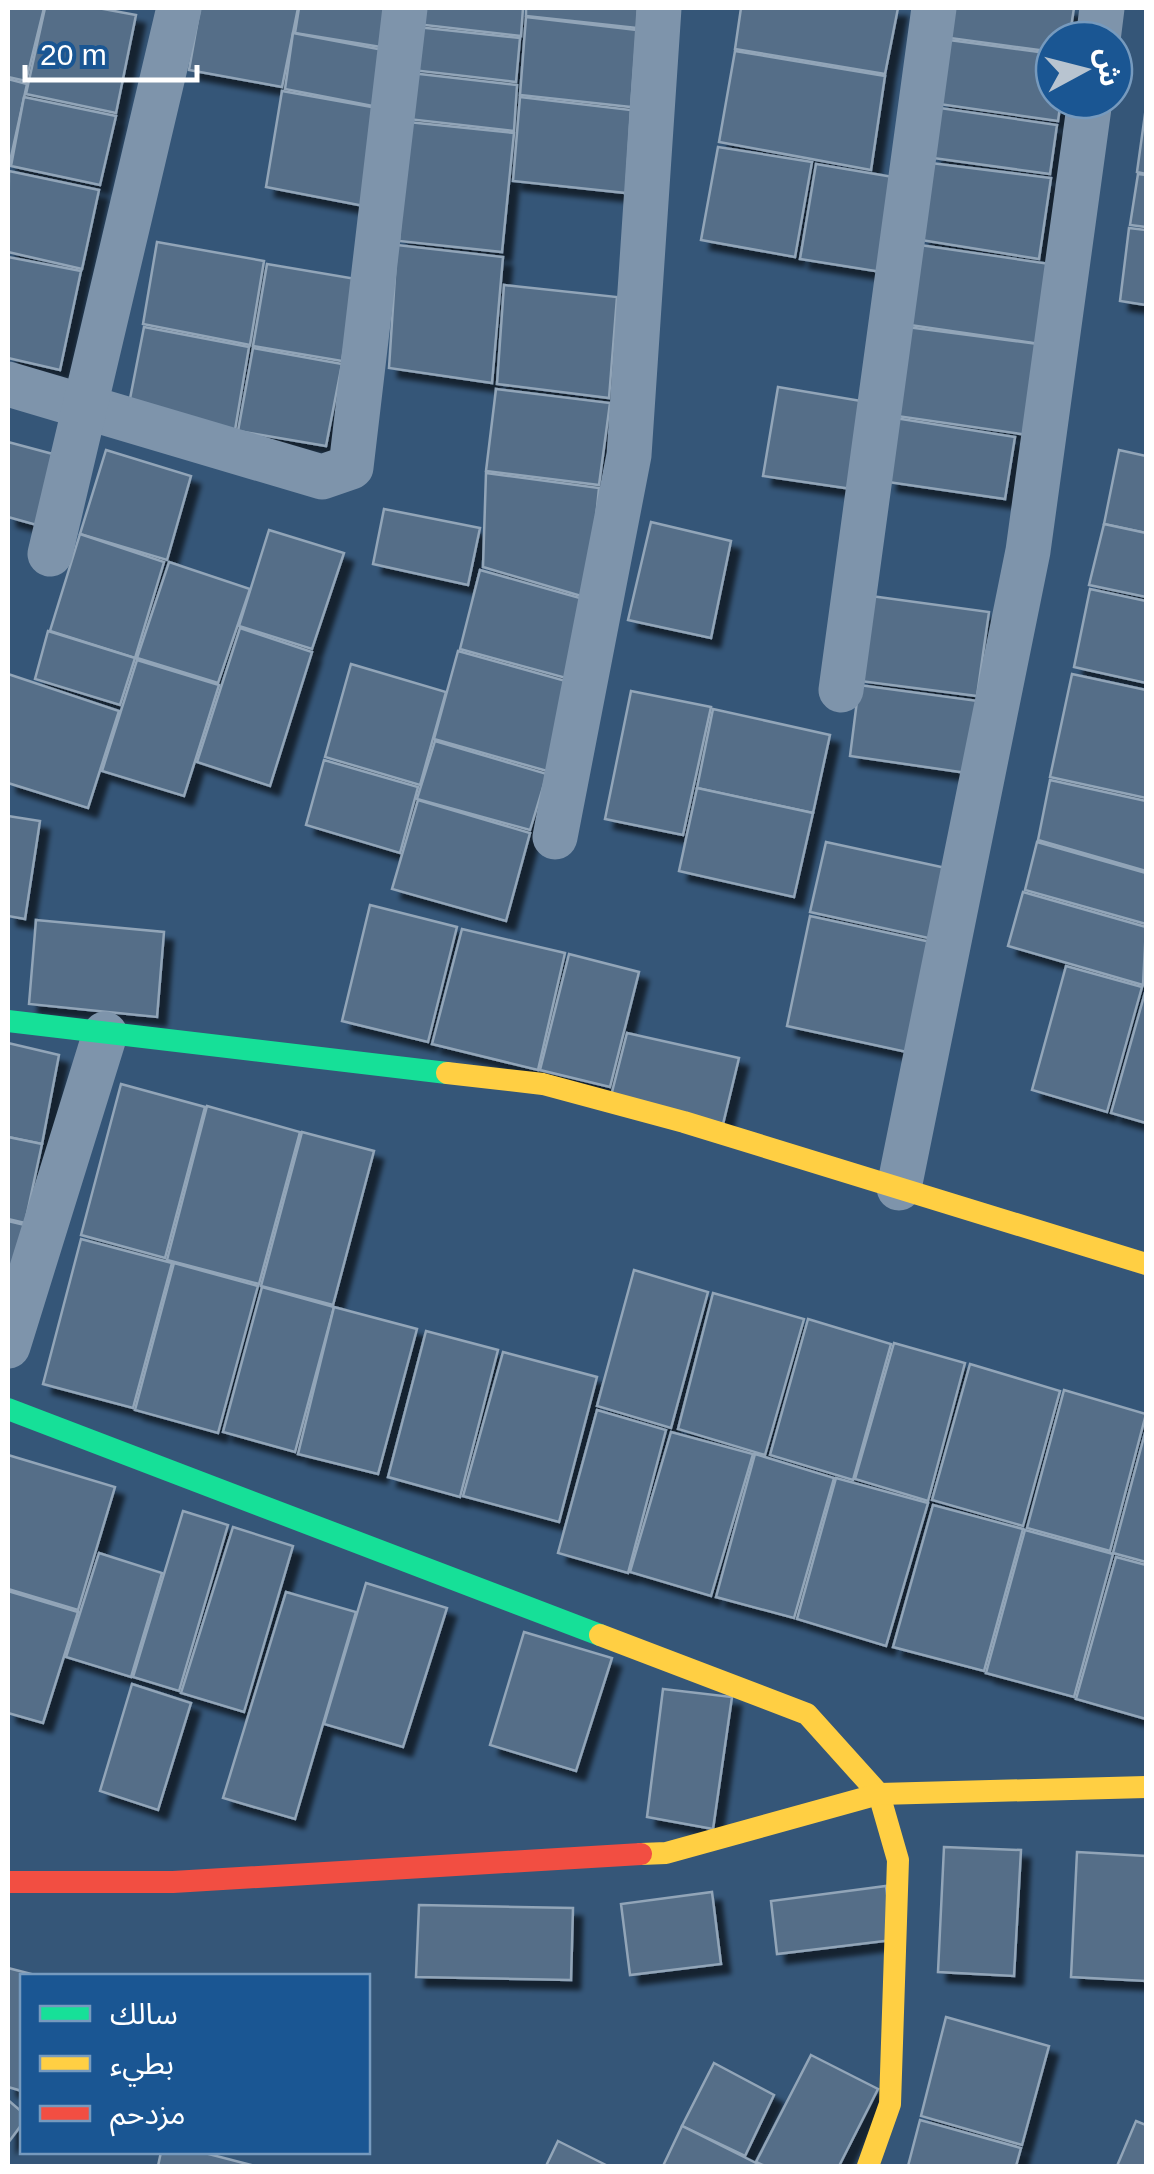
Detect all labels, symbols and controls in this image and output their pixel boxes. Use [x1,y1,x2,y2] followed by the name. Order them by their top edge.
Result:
[25,20,198,82] scale bar
[1034,20,1134,120] north arrow
[40,38,107,71] text: 20 m
[1091,46,1126,88] text: ش
[20,1974,370,2154] legend
[110,1997,178,2030] text: سالك
[110,2047,174,2087] text: بطيء
[110,2097,186,2137] text: مزدحم

